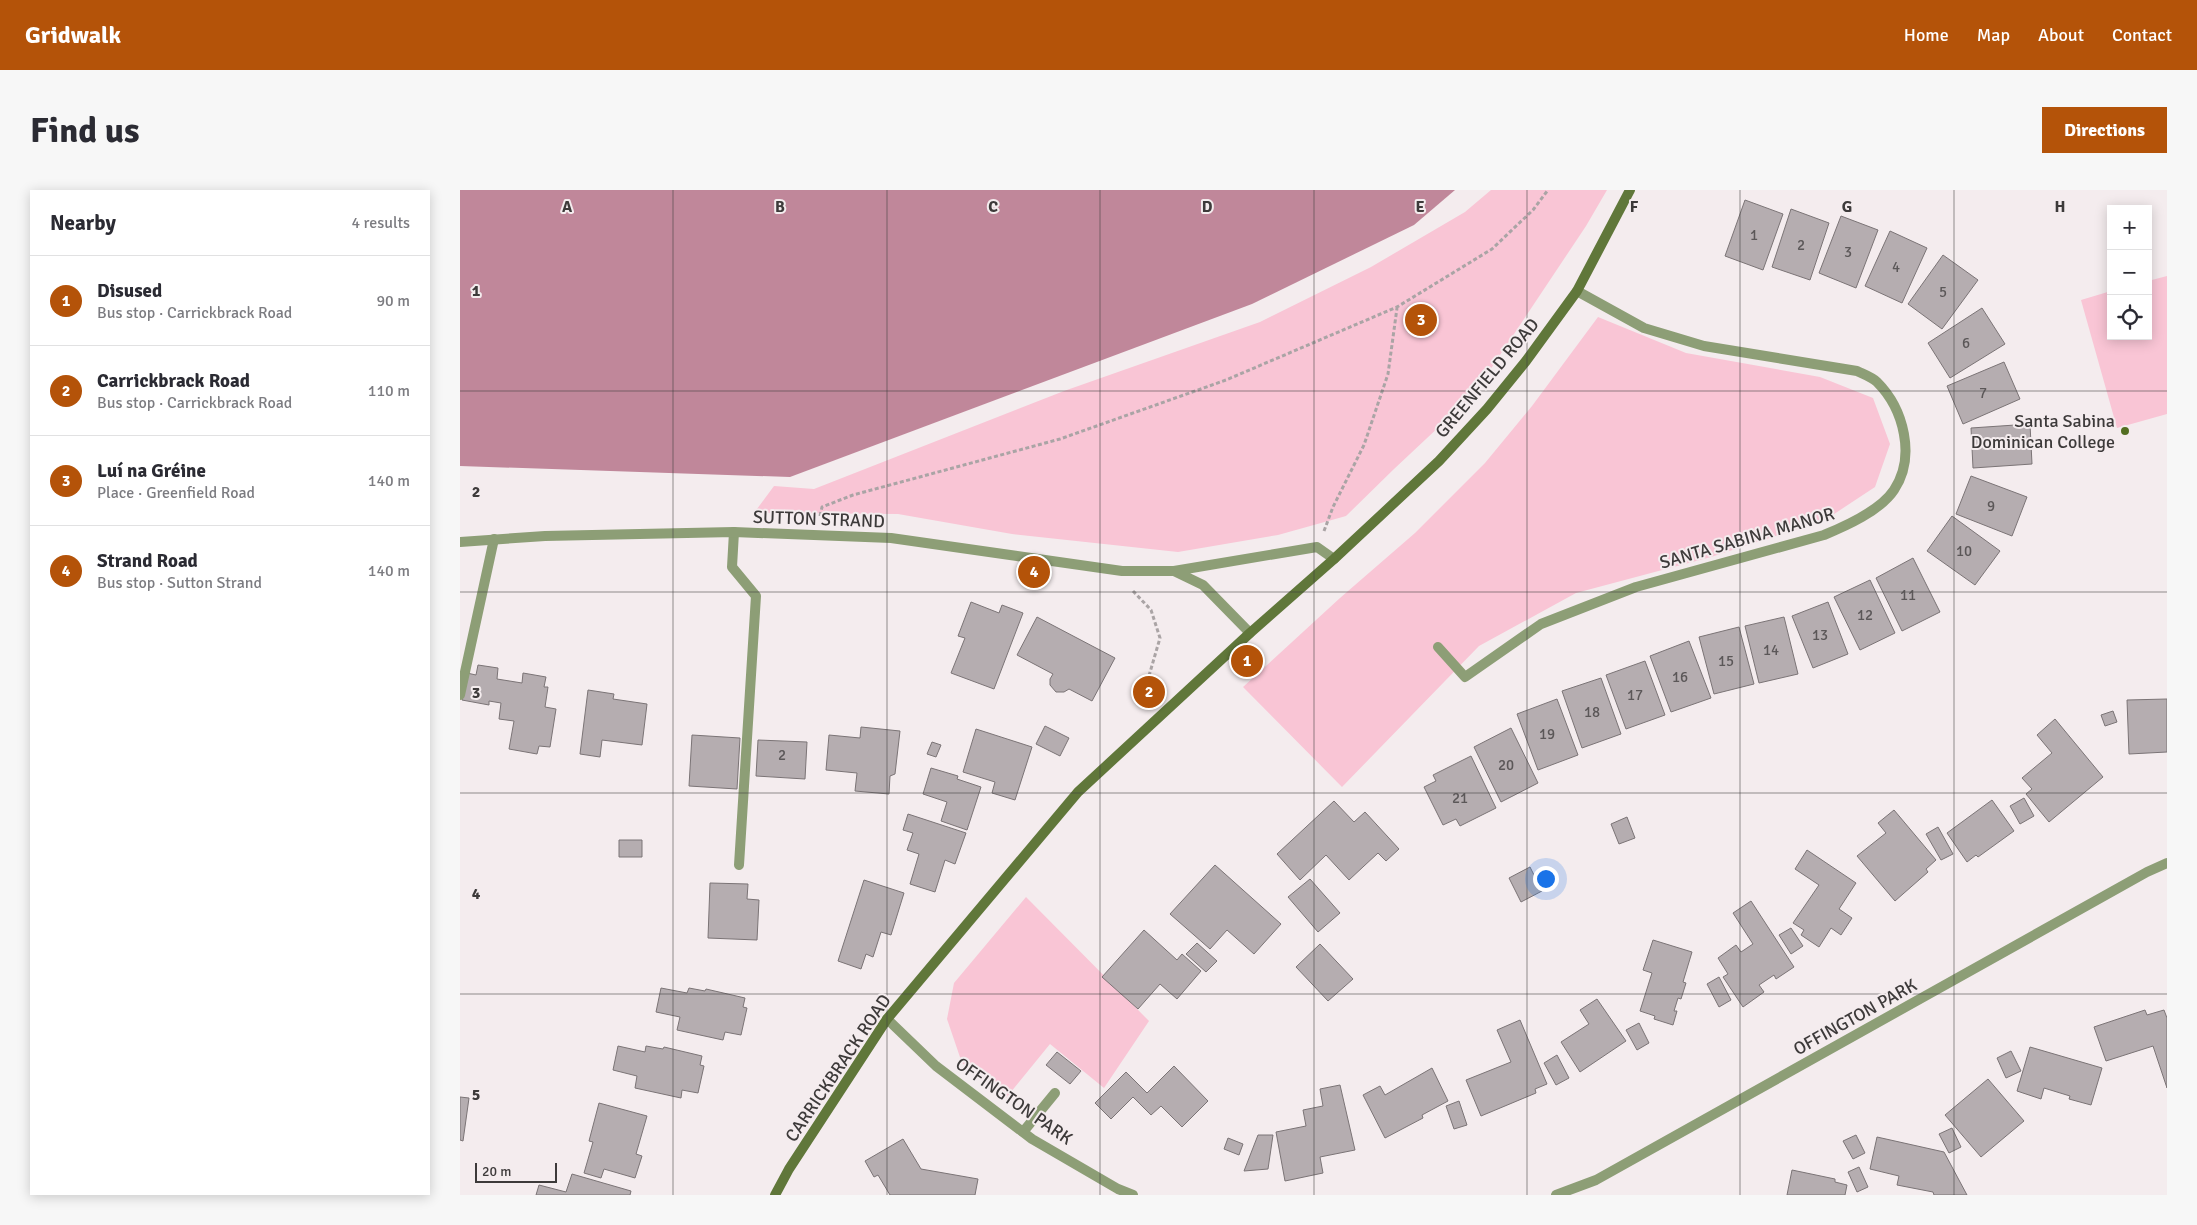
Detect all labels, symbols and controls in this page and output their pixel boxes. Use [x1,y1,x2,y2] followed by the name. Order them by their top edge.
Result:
[25,20,121,50] text: Gridwalk
[1904,24,1949,46] text: Home
[1977,24,2010,46] text: Map
[2038,24,2084,46] text: About
[2112,24,2172,46] text: Contact
[2042,107,2167,153] button: Directions
[30,109,140,152] text: Find us
[562,197,573,217] text: A
[775,197,785,217] text: B
[988,197,998,217] text: C
[1202,197,1213,217] text: D
[1415,197,1425,217] text: E
[1630,197,1639,217] text: F
[1842,197,1852,217] text: G
[2055,197,2065,217] text: H
[2107,205,2152,340] map controls
[2107,205,2152,250] button: +
[50,210,116,236] text: Nearby
[351,213,410,233] text: 4 results
[1750,226,1758,244] house number: 1
[1797,236,1805,254] house number: 2
[1844,243,1852,261] house number: 3
[2107,250,2152,295] button: −
[1892,258,1900,276] house number: 4
[97,279,162,303] text: Disused
[472,281,481,301] text: 1
[1939,283,1947,301] house number: 5
[62,291,70,311] text: 1
[376,291,410,311] text: 90 m
[2107,295,2152,340] button: locate
[1405,301,1437,339] pin: 3
[97,303,292,323] text: Bus stop · Carrickbrack Road
[1431,314,1543,442] street label: GREENFIELD ROAD
[1962,334,1970,352] house number: 6
[97,369,250,393] text: Carrickbrack Road
[62,381,70,401] text: 2
[368,381,410,401] text: 110 m
[1979,384,1987,402] house number: 7
[97,393,292,413] text: Bus stop · Carrickbrack Road
[1971,410,2115,453] place label: Santa Sabina Dominican College
[2119,425,2131,437] marker: Santa Sabina Dominican College
[97,459,206,483] text: Luí na Gréine
[62,471,70,491] text: 3
[368,471,410,491] text: 140 m
[472,482,480,502] text: 2
[97,483,255,503] text: Place · Greenfield Road
[1987,497,1995,515] house number: 9
[1657,502,1837,573] street label: SANTA SABINA MANOR
[753,506,885,532] street label: SUTTON STRAND
[1956,542,1972,560] house number: 10
[97,549,198,573] text: Strand Road
[1018,553,1050,591] pin: 4
[62,561,70,581] text: 4
[368,561,410,581] text: 140 m
[97,573,262,593] text: Bus stop · Sutton Strand
[1900,586,1916,604] house number: 11
[1857,606,1873,624] house number: 12
[1812,626,1828,644] house number: 13
[1763,641,1779,659] house number: 14
[1231,642,1263,680] pin: 1
[1718,652,1734,670] house number: 15
[1672,668,1688,686] house number: 16
[1133,673,1165,711] pin: 2
[472,683,480,703] text: 3
[1627,686,1643,704] house number: 17
[1584,703,1600,721] house number: 18
[1539,725,1555,743] house number: 19
[778,746,786,764] house number: 2
[1498,756,1514,774] house number: 20
[1452,789,1468,807] house number: 21
[1533,866,1559,892] your location
[472,884,481,904] text: 4
[1789,974,1921,1060] street label: OFFINGTON PARK
[780,990,896,1146] street label: CARRICKBRACK ROAD
[951,1052,1077,1150] street label: OFFINGTON PARK
[472,1085,480,1105] text: 5
[475,1160,558,1183] scale bar
[482,1163,511,1180] text: 20 m

